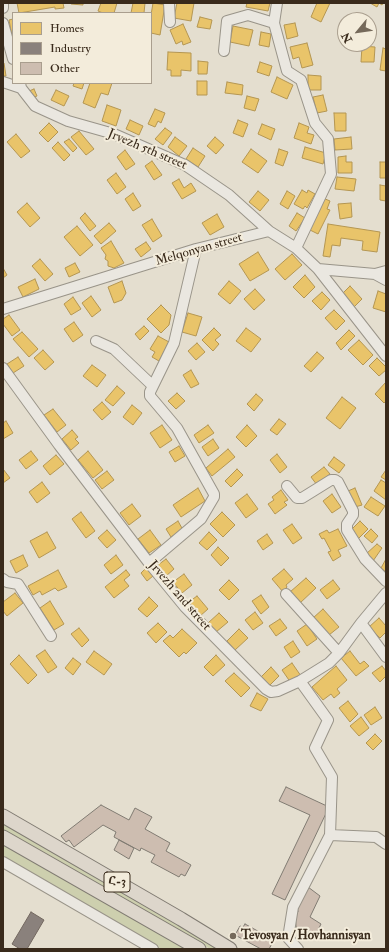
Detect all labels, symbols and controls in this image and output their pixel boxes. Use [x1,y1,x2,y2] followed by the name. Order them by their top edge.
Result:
[12,12,152,84] legend
[337,12,377,52] north arrow
[50,21,84,36] text: Homes
[339,30,355,45] text: N
[50,41,91,56] text: Industry
[50,61,79,76] text: Other
[105,126,189,174] street label: Jrvezh 5th street
[154,230,244,270] street label: Melqonyan street
[144,558,214,634] street label: Jrvezh 2nd street
[104,872,130,892] road number: Հ-3
[241,928,371,944] place label: Tevosyan / Hovhannisyan
[228,931,238,941] marker: Tevosyan / Hovhannisyan

